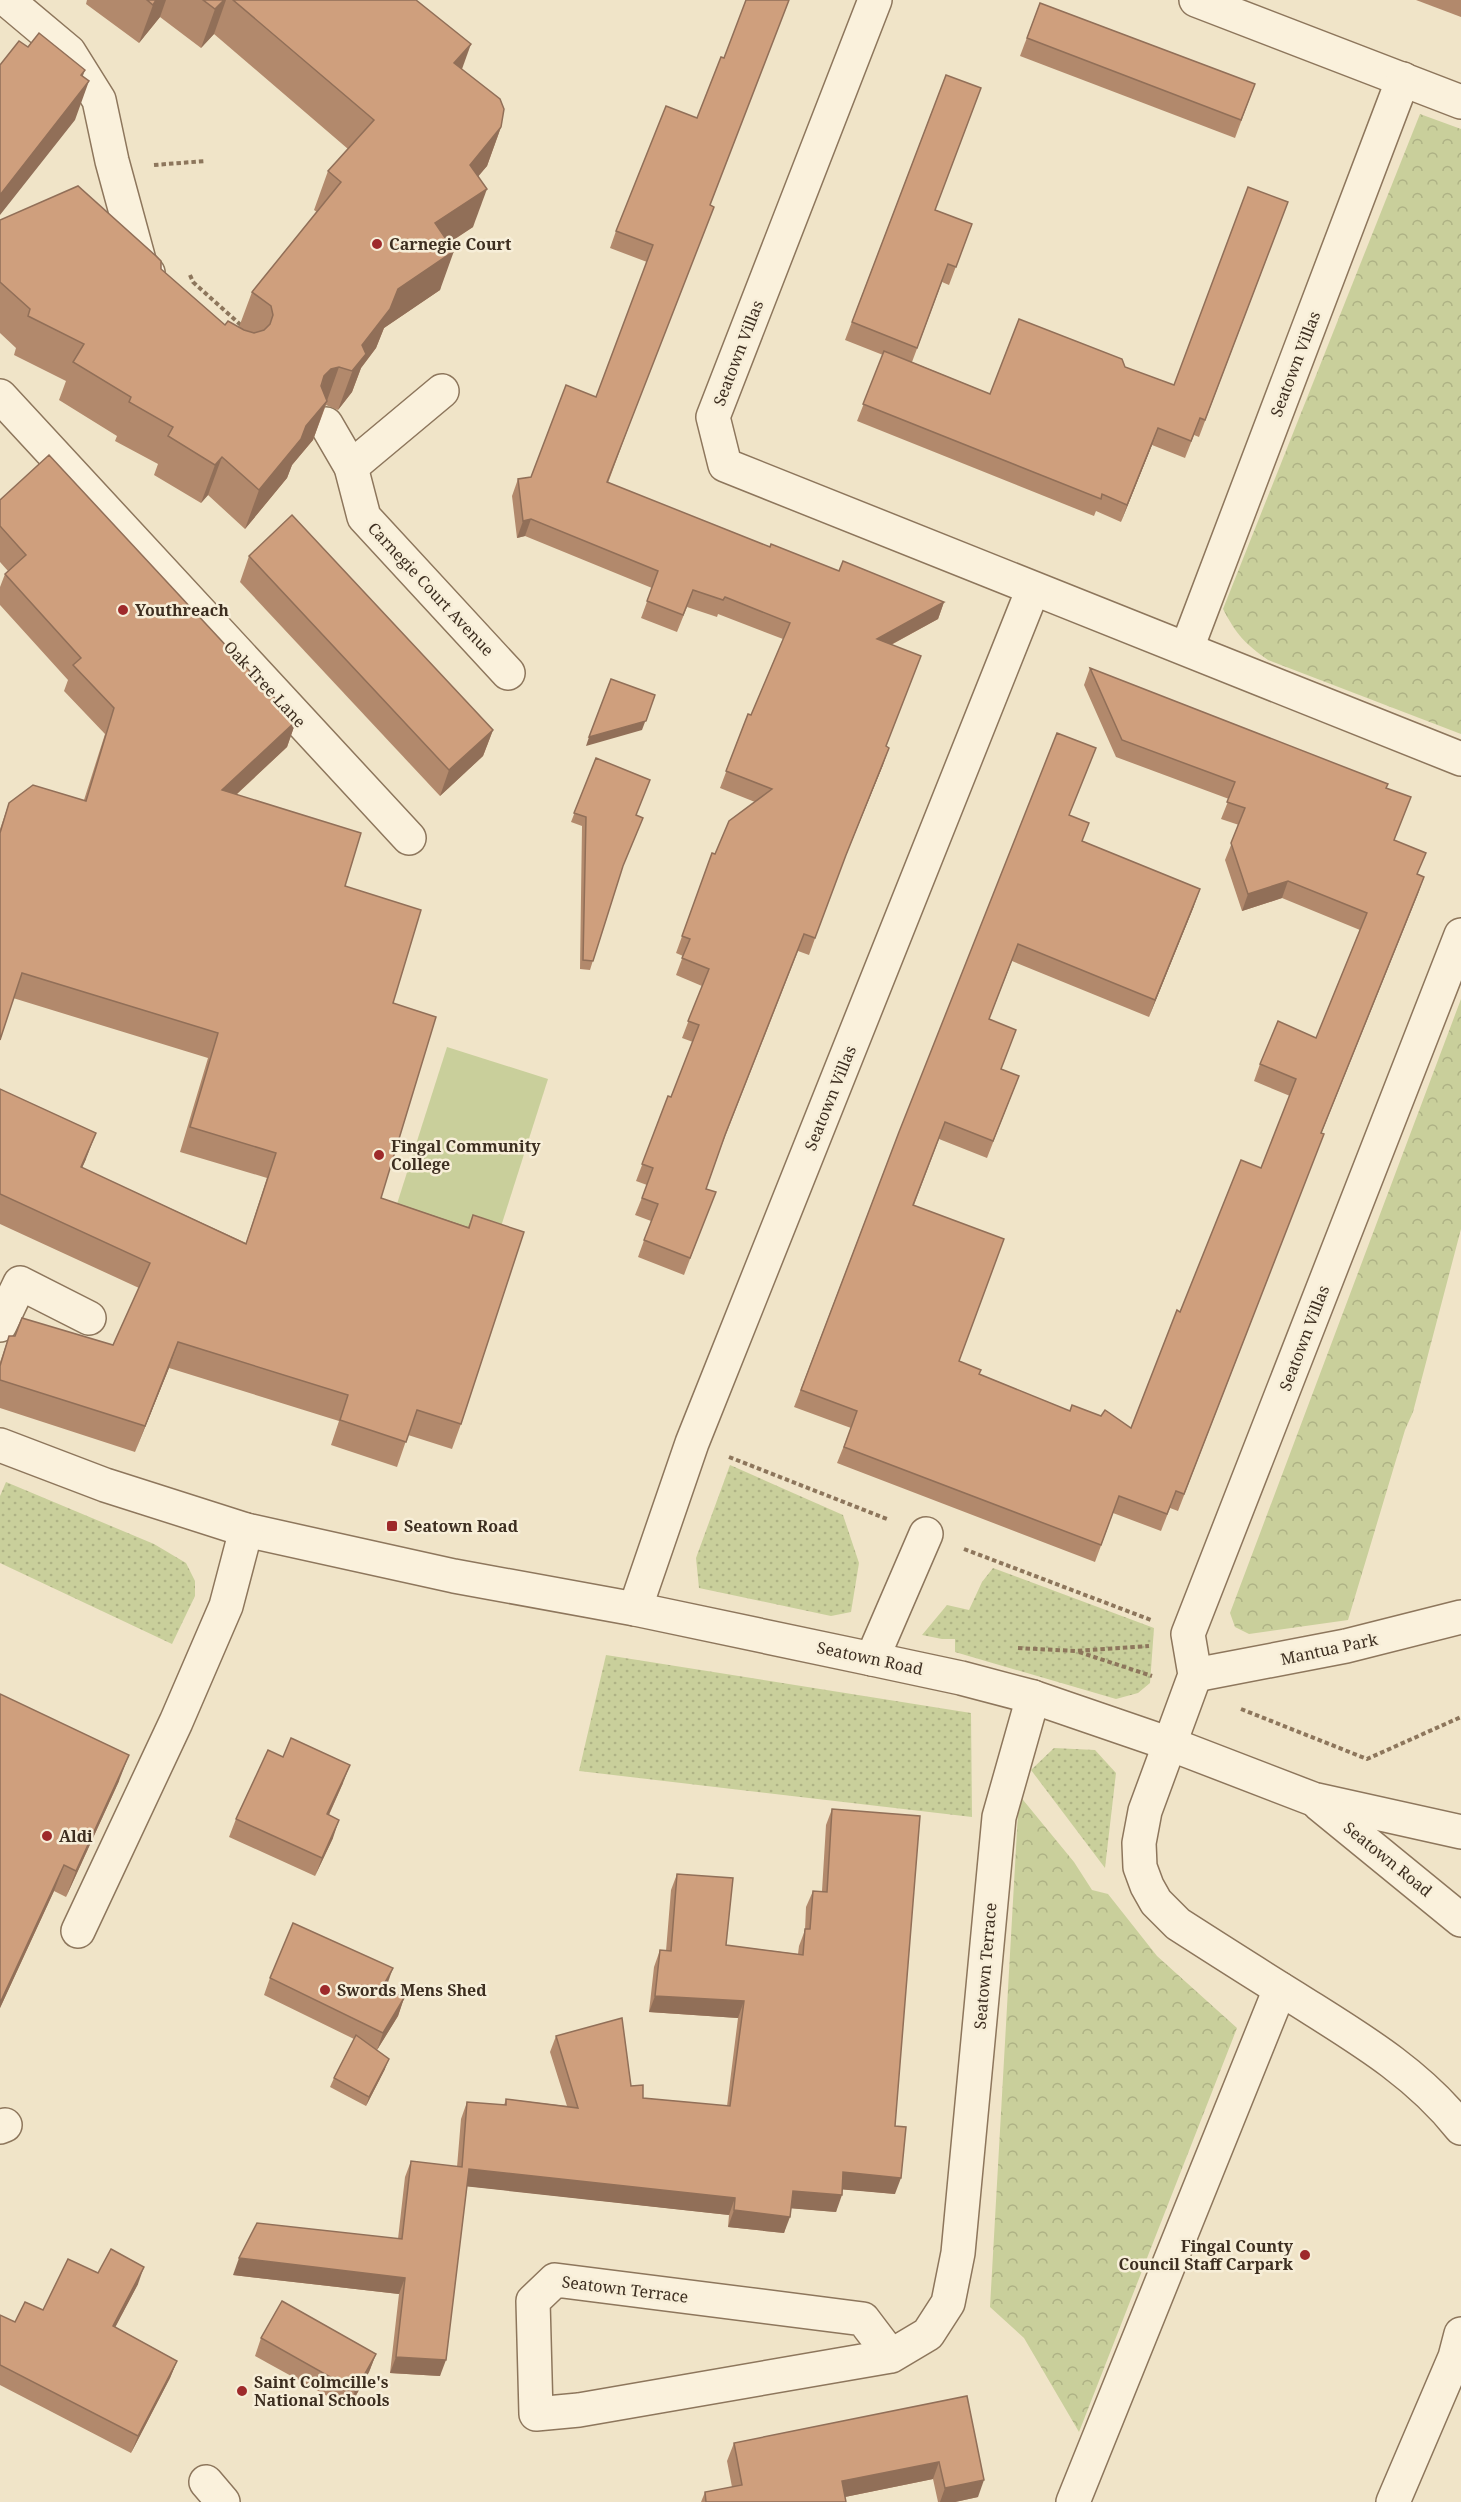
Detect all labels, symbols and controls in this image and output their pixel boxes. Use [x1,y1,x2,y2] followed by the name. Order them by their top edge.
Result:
[389,233,512,255] place label: Carnegie Court
[370,237,384,251] marker: Carnegie Court
[708,297,768,409] street label: Seatown Villas
[1265,308,1325,420] street label: Seatown Villas
[363,517,499,661] street label: Carnegie Court Avenue
[135,599,229,621] place label: Youthreach
[116,603,130,617] marker: Youthreach
[219,636,311,732] street label: Oak Tree Lane
[799,1042,861,1154] street label: Seatown Villas
[391,1135,541,1175] place label: Fingal Community College
[372,1148,386,1162] marker: Fingal Community College
[1274,1282,1334,1394] street label: Seatown Villas
[404,1515,519,1537] place label: Seatown Road
[385,1519,399,1533] marker: Seatown Road
[1278,1628,1380,1670] street label: Mantua Park
[815,1636,925,1680] street label: Seatown Road
[1339,1816,1437,1902] street label: Seatown Road
[59,1825,93,1847] place label: Aldi
[40,1829,54,1843] marker: Aldi
[968,1902,1002,2030] street label: Seatown Terrace
[337,1979,487,2001] place label: Swords Mens Shed
[318,1983,332,1997] marker: Swords Mens Shed
[1118,2235,1294,2275] place label: Fingal County Council Staff Carpark
[1298,2248,1312,2262] marker: Fingal County Council Staff Carpark
[561,2270,689,2308] street label: Seatown Terrace
[254,2371,390,2411] place label: Saint Colmcille's National Schools
[235,2384,249,2398] marker: Saint Colmcille's National Schools

